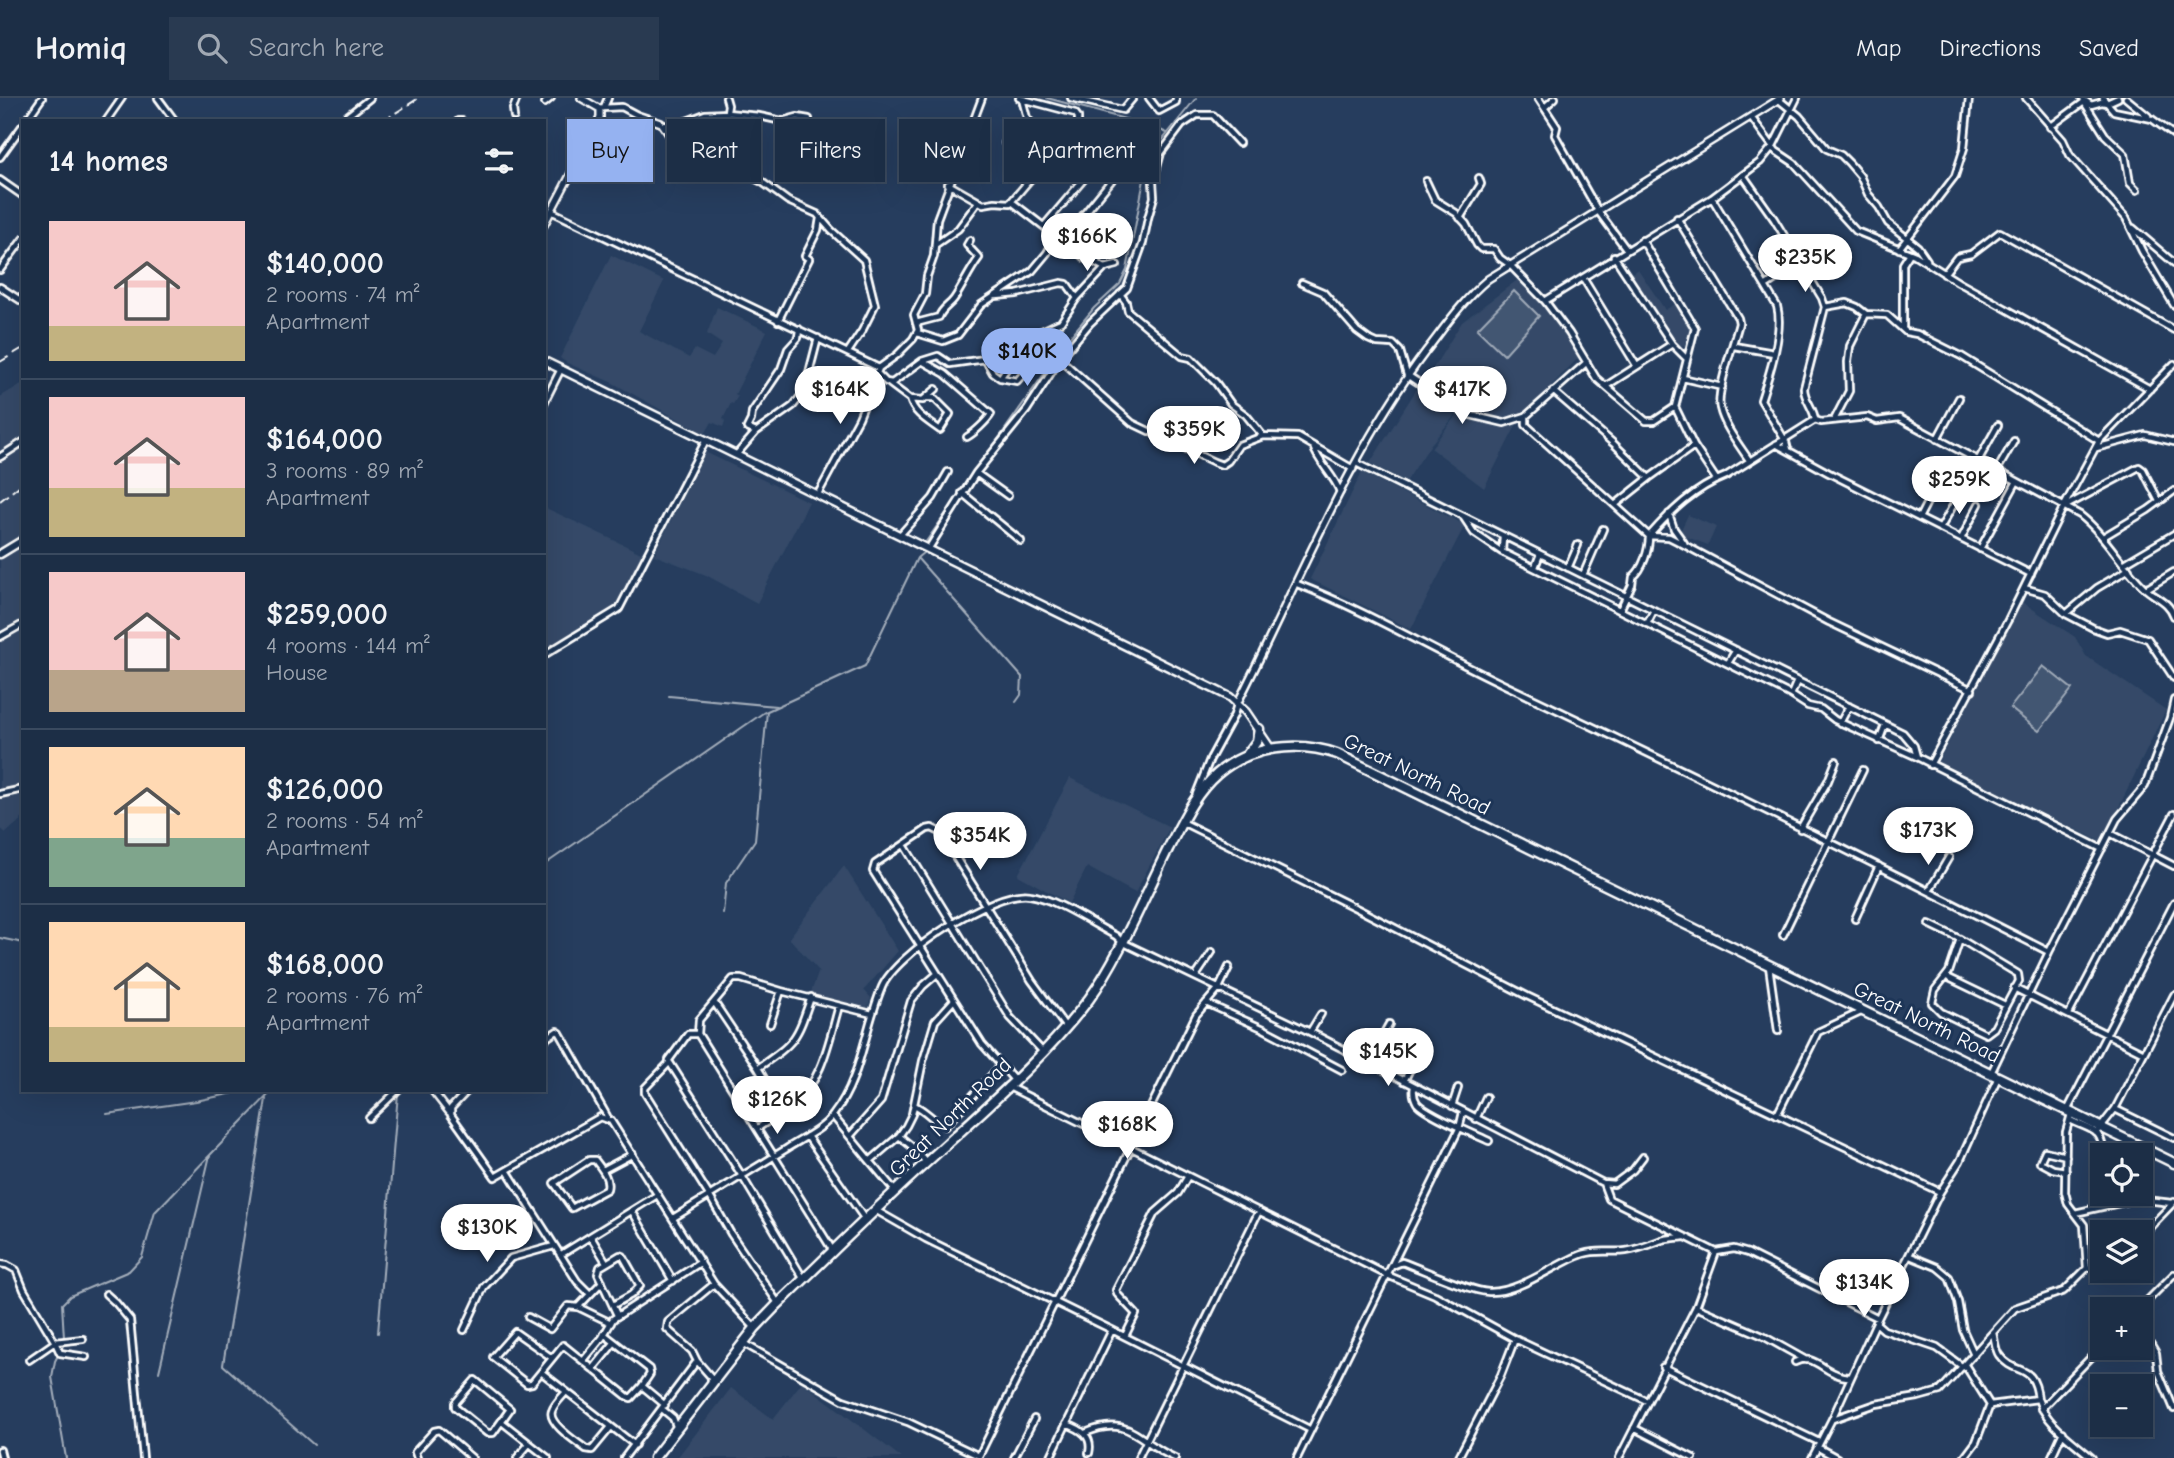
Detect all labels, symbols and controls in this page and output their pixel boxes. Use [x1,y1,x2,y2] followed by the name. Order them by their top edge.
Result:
[169,17,659,80] search box
[35,29,127,67] text: Homiq
[193,29,231,67] icon: search
[249,33,384,63] text: Search here
[1856,34,1902,62] text: Map
[1940,34,2041,62] text: Directions
[2079,34,2139,62] text: Saved
[567,119,653,182] chip: Buy
[667,119,761,182] chip: Rent
[775,119,885,182] chip: Filters
[899,119,990,182] chip: New
[1004,119,1159,182] chip: Apartment
[480,142,518,180] icon: filters
[49,144,168,179] text: 14 homes
[1038,214,1136,273] pin: $166K
[1057,222,1117,249] text: $166K
[1756,234,1854,294] pin: $235K
[1774,243,1836,270] text: $235K
[266,246,384,281] text: $140,000
[105,249,189,333] icon: home
[266,281,419,308] text: 2 rooms · 74 m²
[266,308,369,335] text: Apartment
[978,328,1076,388] pin: $140K
[997,337,1057,364] text: $140K
[791,366,889,426] pin: $164K
[1413,366,1511,426] pin: $417K
[811,375,869,402] text: $164K
[1434,375,1490,402] text: $417K
[1145,406,1243,466] pin: $359K
[1163,415,1225,442] text: $359K
[266,422,383,457] text: $164,000
[105,425,189,509] icon: home
[1910,456,2008,516] pin: $259K
[266,457,423,484] text: 3 rooms · 89 m²
[1928,465,1990,492] text: $259K
[266,484,369,511] text: Apartment
[266,597,388,632] text: $259,000
[105,600,189,684] icon: home
[266,632,430,659] text: 4 rooms · 144 m²
[266,659,328,686] text: House
[1340,728,1494,820] street label: Great North Road
[266,772,384,807] text: $126,000
[105,775,189,859] icon: home
[266,807,423,834] text: 2 rooms · 54 m²
[1879,808,1977,867] pin: $173K
[931,812,1029,872] pin: $354K
[1899,816,1957,843] text: $173K
[949,821,1011,848] text: $354K
[266,834,369,861] text: Apartment
[266,947,384,982] text: $168,000
[105,950,189,1034] icon: home
[1850,976,2004,1068] street label: Great North Road
[266,982,422,1009] text: 2 rooms · 76 m²
[266,1009,369,1036] text: Apartment
[1339,1028,1437,1088] pin: $145K
[1359,1037,1417,1064] text: $145K
[884,1053,1016,1181] street label: Great North Road
[728,1076,826,1136] pin: $126K
[747,1085,807,1112] text: $126K
[1078,1102,1176,1161] pin: $168K
[1097,1110,1157,1137] text: $168K
[2090,1143,2153,1437] map controls
[2090,1143,2153,1206] button: locate
[438,1204,536,1264] pin: $130K
[457,1213,517,1240] text: $130K
[2090,1220,2153,1283] button: layers
[1815,1260,1913,1319] pin: $134K
[1835,1268,1893,1295] text: $134K
[2090,1297,2153,1360] button: +
[2090,1374,2153,1437] button: −

